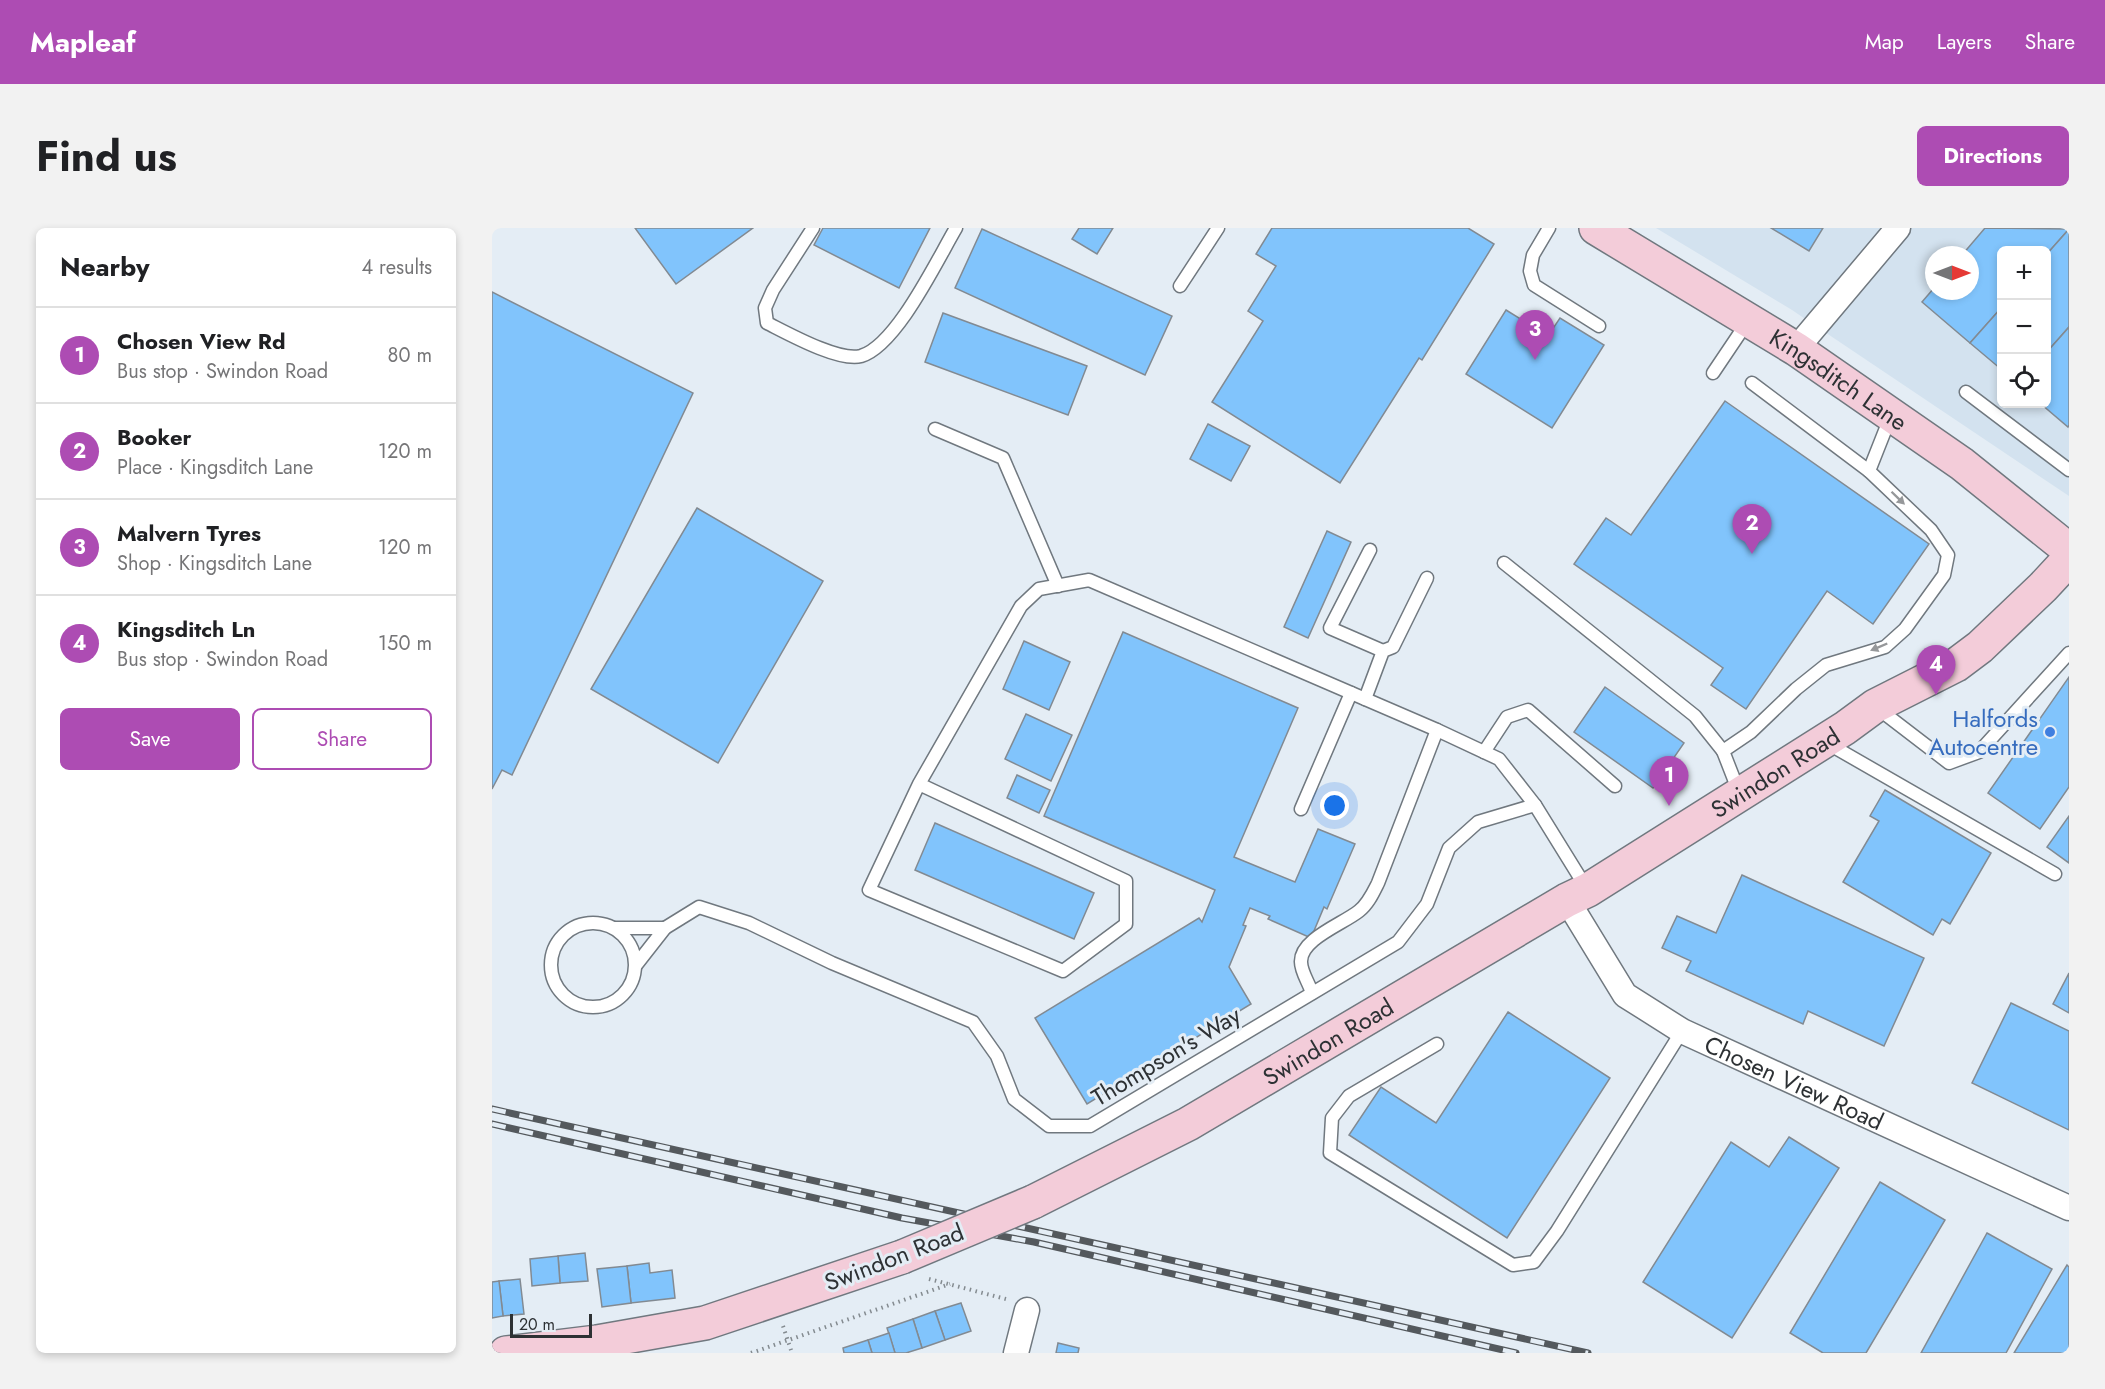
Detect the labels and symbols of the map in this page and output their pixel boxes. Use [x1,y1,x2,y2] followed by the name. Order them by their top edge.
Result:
[1925,246,1979,300] north arrow
[1516,310,1554,360] pin: 3
[1763,320,1915,439] street label: Kingsditch Lane
[1890,491,1904,505] one-way arrow
[1732,504,1772,554] pin: 2
[1870,642,1888,652] one-way arrow
[1916,646,1956,695] pin: 4
[1929,701,2038,764] place label: Halfords Autocentre
[1704,718,1846,826] street label: Swindon Road
[2043,725,2057,739] marker: Halfords Autocentre
[1650,756,1688,806] pin: 1
[1320,791,1349,820] your location
[1256,989,1400,1094] street label: Swindon Road
[1085,997,1248,1114] street label: Thompson's Way
[1699,1026,1889,1138] street label: Chosen View Road
[819,1214,969,1300] street label: Swindon Road
[510,1311,592,1338] scale bar

